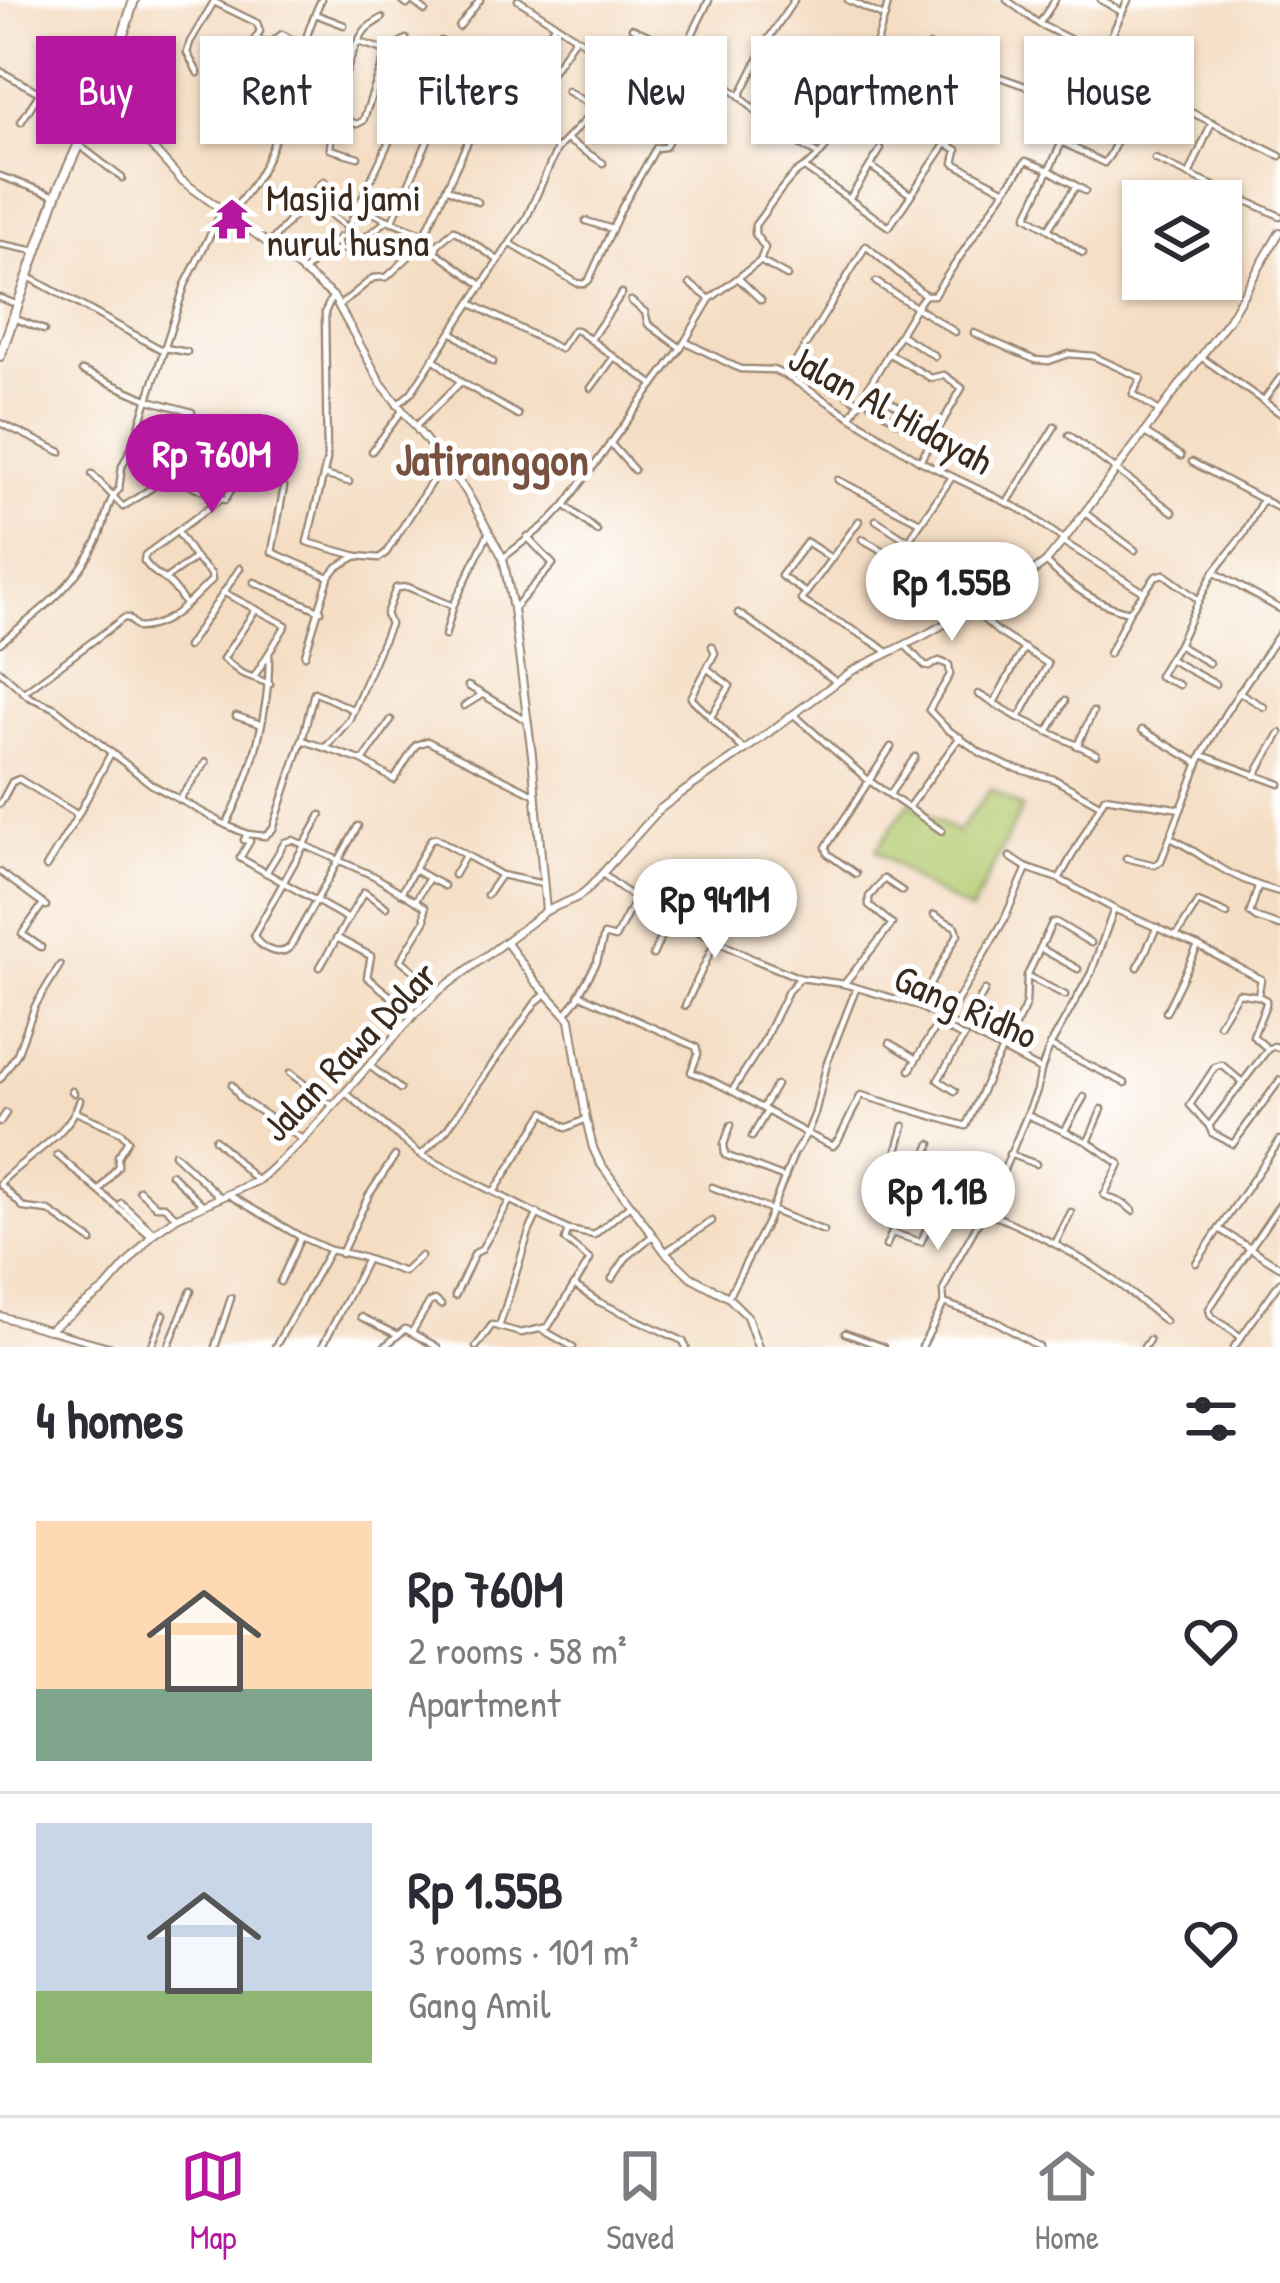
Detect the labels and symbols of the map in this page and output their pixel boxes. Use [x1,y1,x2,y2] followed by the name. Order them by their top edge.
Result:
[266,170,429,268] place label: Masjid jami nurul husna
[209,196,255,242] temple icon: Masjid jami nurul husna
[780,331,1003,487] street label: Jalan Al Hidayah
[101,414,323,516] pin: Rp 760M
[395,428,589,490] district label: Jatiranggon
[828,542,1076,644] pin: Rp 1.55B
[604,859,826,961] pin: Rp 941M
[249,949,448,1153] street label: Jalan Rawa Dolar
[886,950,1046,1061] street label: Gang Ridho
[827,1151,1049,1253] pin: Rp 1.1B

